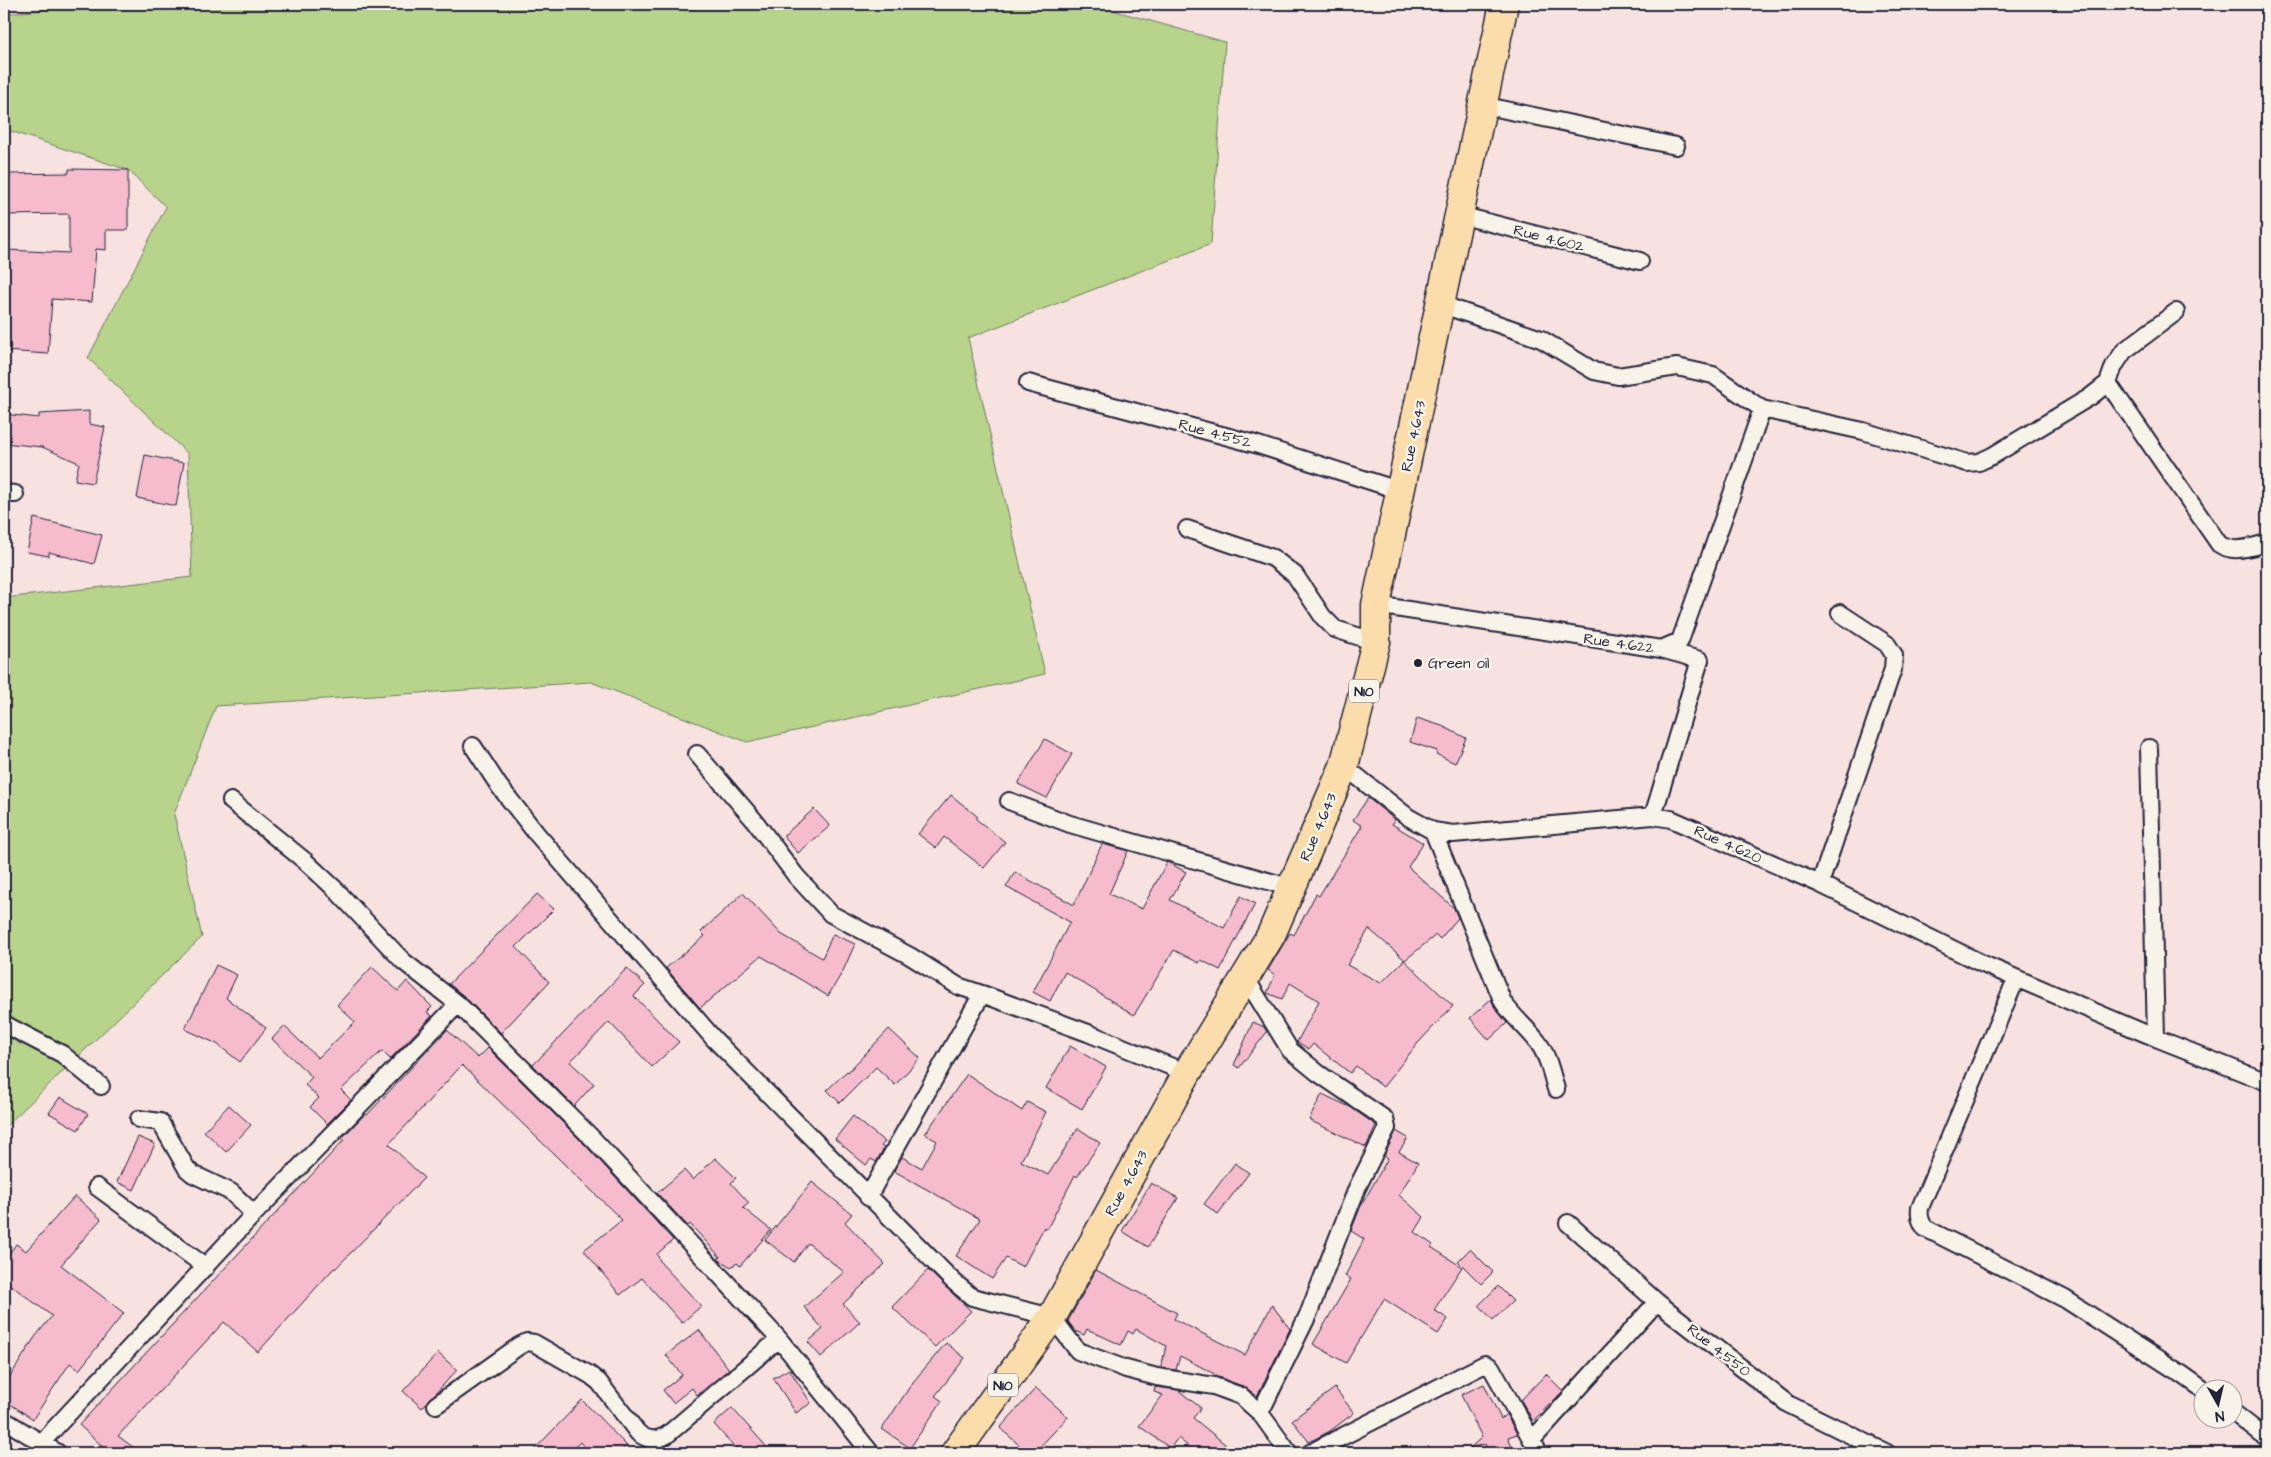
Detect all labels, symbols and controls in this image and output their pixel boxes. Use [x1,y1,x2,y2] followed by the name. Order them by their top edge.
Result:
[1511,220,1587,258] street label: Rue 4.602
[1396,398,1431,474] street label: Rue 4.643
[1176,414,1254,453] street label: Rue 4.552
[1582,628,1656,659] street label: Rue 4.622
[1428,653,1489,674] place label: Green oil
[1412,657,1424,669] marker: Green oil
[1349,679,1379,702] road number: N10
[1295,790,1342,864] street label: Rue 4.643
[1691,820,1766,869] street label: Rue 4.620
[1100,1146,1153,1220] street label: Rue 4.643
[1682,1319,1755,1382] street label: Rue 4.550
[988,1374,1018,1396] road number: N10
[2194,1380,2244,1430] north arrow
[2214,1405,2225,1426] text: N

